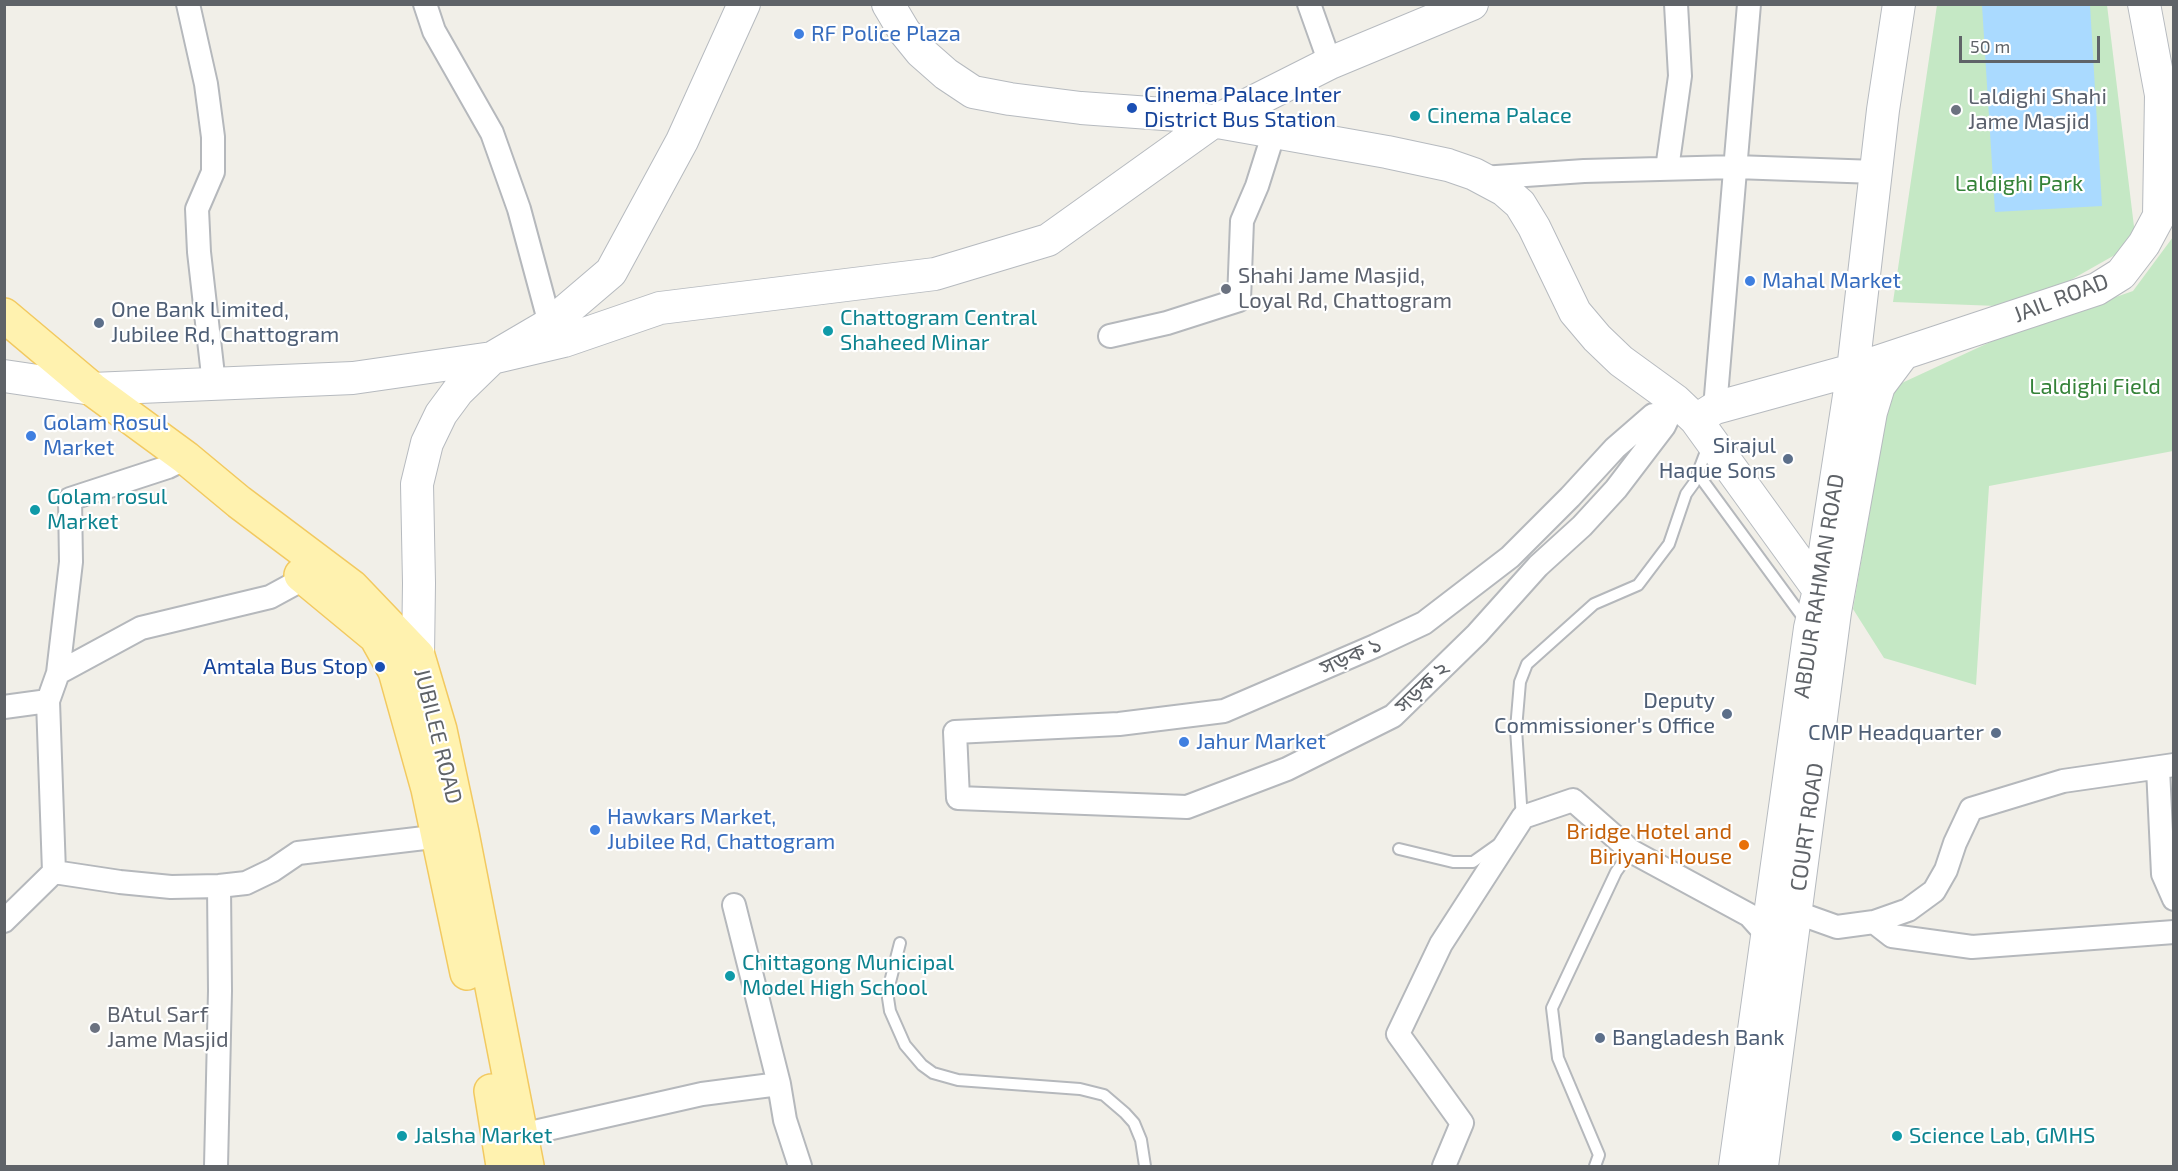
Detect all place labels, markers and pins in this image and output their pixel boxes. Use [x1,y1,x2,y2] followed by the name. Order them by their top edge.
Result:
[811,21,961,47] place label: RF Police Plaza
[792,27,806,41] marker: RF Police Plaza
[1144,82,1341,134] place label: Cinema Palace Inter District Bus Station
[1968,84,2107,136] place label: Laldighi Shahi Jame Masjid
[1125,101,1139,115] marker: Cinema Palace Inter District Bus Station
[1427,103,1572,129] place label: Cinema Palace
[1949,103,1963,117] marker: Laldighi Shahi Jame Masjid
[1408,109,1422,123] marker: Cinema Palace
[1238,263,1452,314] place label: Shahi Jame Masjid, Loyal Rd, Chattogram
[1762,268,1901,294] place label: Mahal Market
[1743,274,1757,288] marker: Mahal Market
[1219,282,1233,296] marker: Shahi Jame Masjid, Loyal Rd, Chattogram
[111,297,339,348] place label: One Bank Limited, Jubilee Rd, Chattogram
[840,305,1037,356] place label: Chattogram Central Shaheed Minar
[92,316,106,330] marker: One Bank Limited, Jubilee Rd, Chattogram
[821,324,835,338] marker: Chattogram Central Shaheed Minar
[43,410,168,462] place label: Golam Rosul Market
[24,429,38,443] marker: Golam Rosul Market
[1659,433,1776,484] place label: Sirajul Haque Sons
[1781,452,1795,466] marker: Sirajul Haque Sons
[47,484,167,536] place label: Golam rosul Market
[28,503,42,517] marker: Golam rosul Market
[203,654,368,680] place label: Amtala Bus Stop
[373,660,387,674] marker: Amtala Bus Stop
[1494,688,1715,740] place label: Deputy Commissioner's Office
[1720,707,1734,721] marker: Deputy Commissioner's Office
[1808,720,1984,746] place label: CMP Headquarter
[1989,726,2003,740] marker: CMP Headquarter
[1196,729,1326,755] place label: Jahur Market
[1177,735,1191,749] marker: Jahur Market
[607,804,835,855] place label: Hawkars Market, Jubilee Rd, Chattogram
[1566,819,1732,870] place label: Bridge Hotel and Biriyani House
[588,823,602,837] marker: Hawkars Market, Jubilee Rd, Chattogram
[1737,838,1751,852] marker: Bridge Hotel and Biriyani House
[742,950,954,1002] place label: Chittagong Municipal Model High School
[723,969,737,983] marker: Chittagong Municipal Model High School
[107,1002,229,1054] place label: BAtul Sarf Jame Masjid
[88,1021,102,1035] marker: BAtul Sarf Jame Masjid
[1612,1025,1784,1051] place label: Bangladesh Bank
[1593,1031,1607,1045] marker: Bangladesh Bank
[414,1123,552,1149] place label: Jalsha Market
[1909,1123,2095,1149] place label: Science Lab, GMHS
[395,1129,409,1143] marker: Jalsha Market
[1890,1129,1904,1143] marker: Science Lab, GMHS

